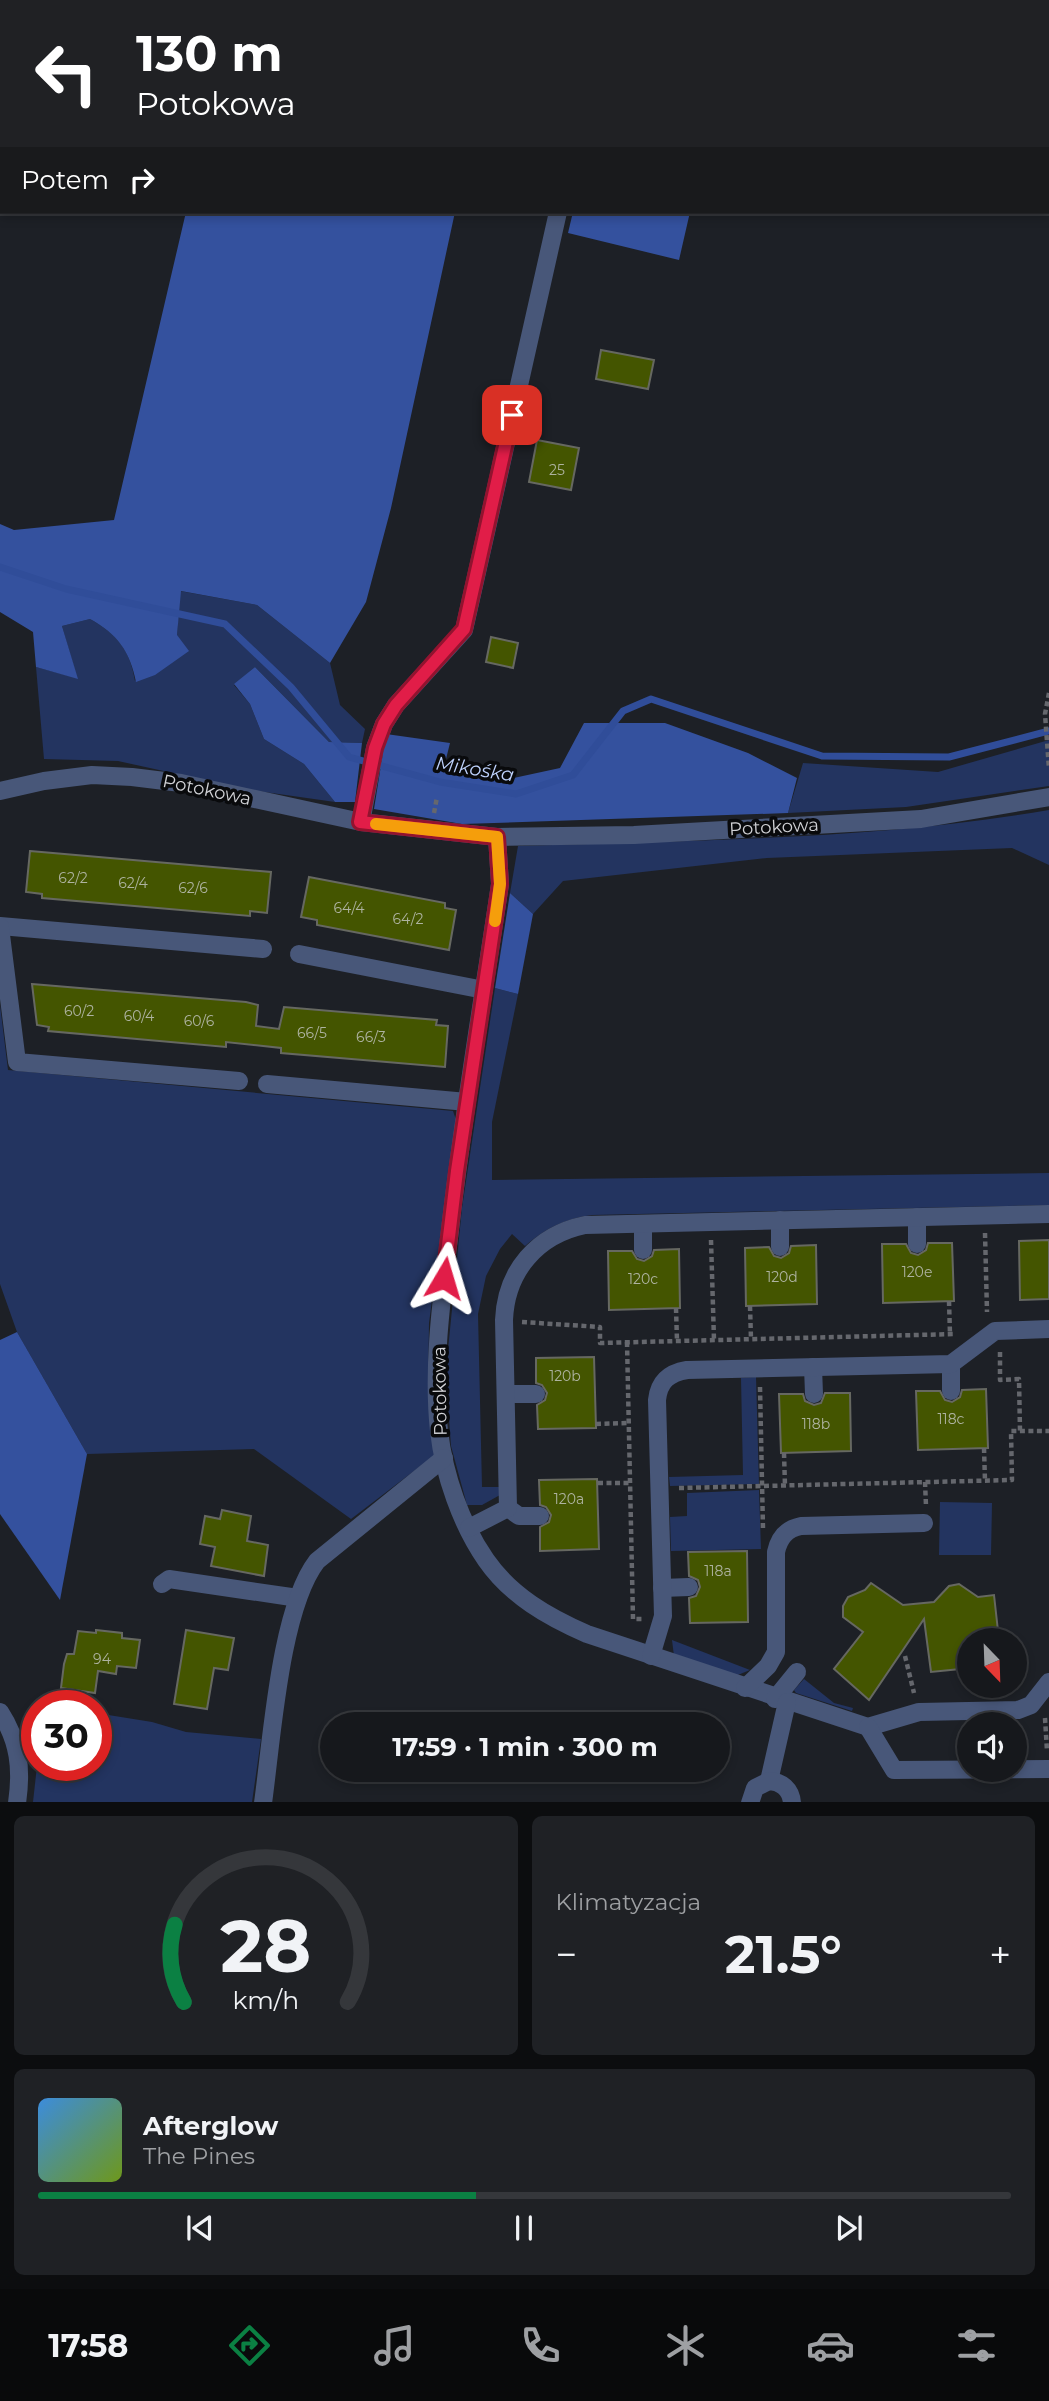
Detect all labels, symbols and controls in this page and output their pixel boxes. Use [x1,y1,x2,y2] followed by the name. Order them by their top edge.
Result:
[136,24,283,83] text: 130 m
[21,28,112,119] icon: left
[136,84,296,123] text: Potokowa
[123,161,161,199] icon: right
[21,164,109,196] text: Potem
[482,385,542,445] pin
[493,396,531,434] icon: arrive
[549,461,565,479] house number: 25
[434,751,516,787] water label: Mikośka
[161,770,253,810] street label: Potokowa
[729,814,819,840] street label: Potokowa
[58,869,88,887] house number: 62/2
[118,874,149,892] house number: 62/4
[178,879,208,897] house number: 62/6
[333,899,365,917] house number: 64/4
[393,910,423,928] house number: 64/2
[64,1002,94,1020] house number: 60/2
[124,1007,155,1025] house number: 60/4
[184,1012,215,1030] house number: 60/6
[297,1024,327,1042] house number: 66/5
[356,1028,386,1046] house number: 66/3
[407,1241,481,1315] position arrow
[902,1263,932,1281] house number: 120e
[766,1268,798,1286] house number: 120d
[628,1270,658,1288] house number: 120c
[428,1346,452,1436] street label: Potokowa
[549,1367,581,1385] house number: 120b
[938,1410,965,1428] house number: 118c
[802,1415,830,1433] house number: 118b
[554,1490,584,1508] house number: 120a
[704,1562,732,1580] house number: 118a
[957,1628,1027,1698] north arrow
[957,1628,1027,1782] map controls
[93,1650,112,1668] house number: 94
[21,1690,112,1781] speed limit sign: 30
[957,1712,1027,1782] button: sound
[392,1731,658,1763] text: 17:59 · 1 min · 300 m
[556,1888,701,1916] text: Klimatyzacja
[220,1902,311,1990] text: 28
[725,1923,842,1986] text: 21.5°
[556,1931,577,1978] text: −
[989,1931,1011,1978] text: +
[232,1984,299,2014] text: km/h
[143,2110,278,2142] text: Afterglow
[143,2142,255,2170] text: The Pines
[181,2209,219,2247] icon: previous
[505,2209,543,2247] icon: pause
[830,2209,868,2247] icon: next
[225,2321,274,2370] icon: directions
[370,2321,419,2370] icon: music
[516,2321,565,2370] icon: phone
[661,2321,710,2370] icon: climate
[806,2321,855,2370] icon: car
[952,2321,1001,2370] icon: filters
[48,2326,128,2365] text: 17:58

